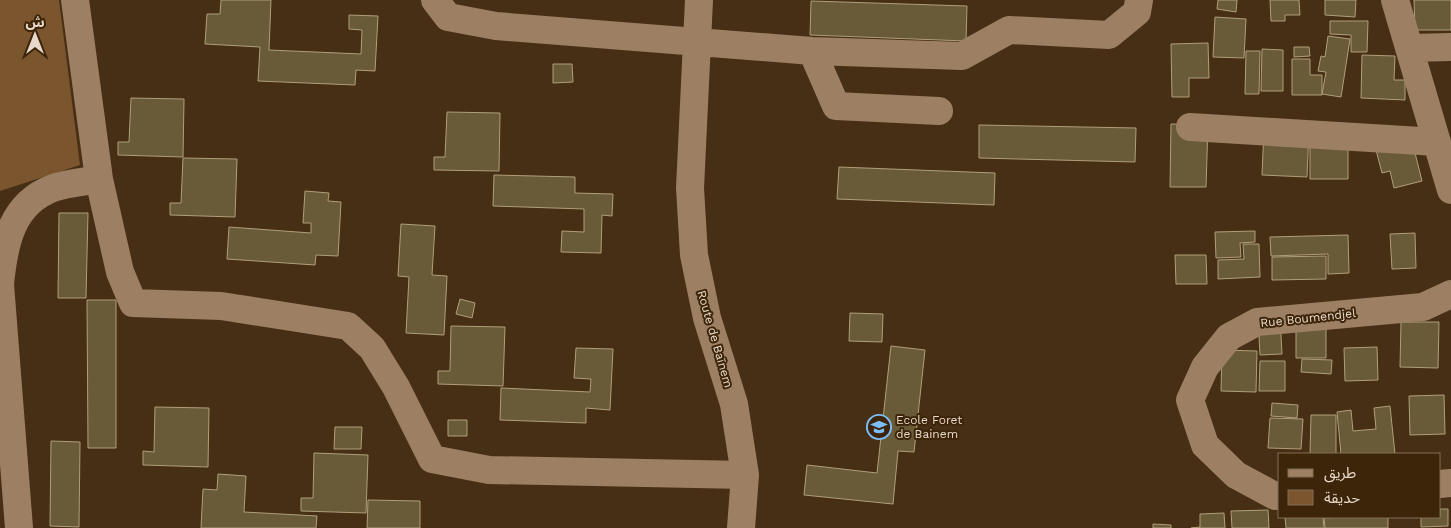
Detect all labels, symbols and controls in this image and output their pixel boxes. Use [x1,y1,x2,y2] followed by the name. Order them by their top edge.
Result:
[10,10,60,60] north arrow
[25,14,45,30] text: ش
[694,289,736,389] street label: Route de Baïnem
[1260,306,1357,330] street label: Rue Boumendjel
[896,413,962,441] place label: Ecole Foret de Bainem
[866,414,892,440] school or university icon: Ecole Foret de Bainem
[1278,453,1441,518] legend
[1324,464,1356,483] text: طريق
[1324,489,1360,507] text: حديقة

